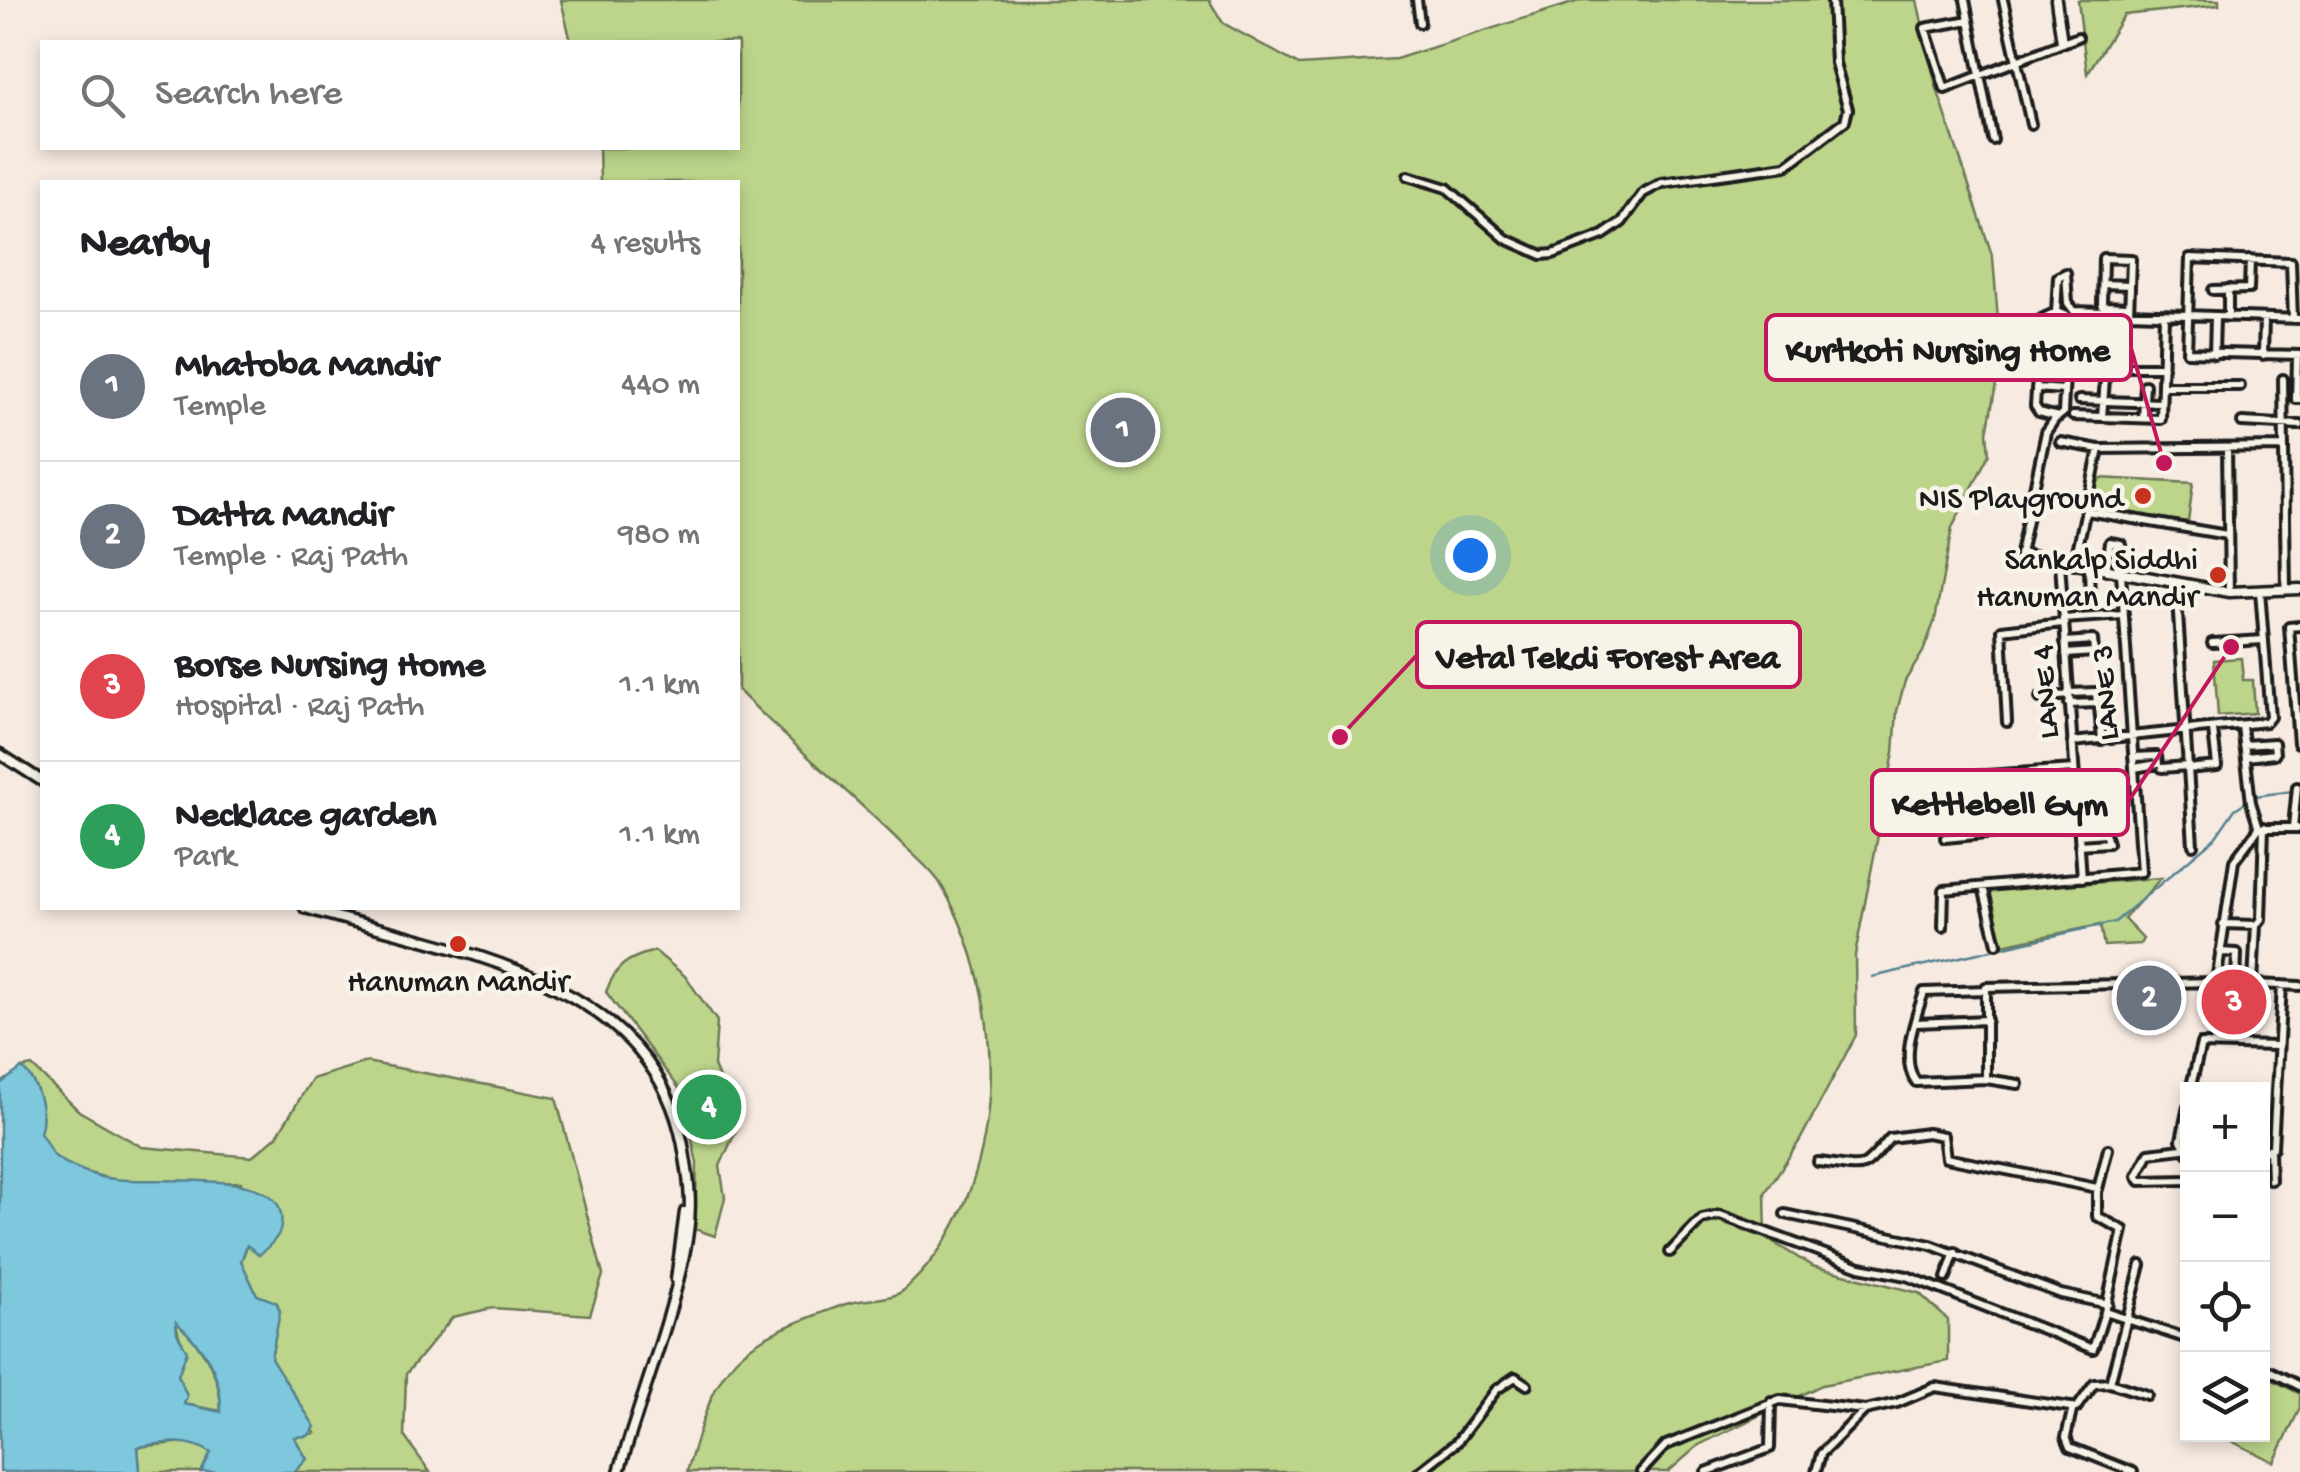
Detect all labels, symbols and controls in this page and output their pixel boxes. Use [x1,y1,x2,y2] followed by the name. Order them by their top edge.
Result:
[40,40,740,150] search box
[75,68,130,123] icon: search
[155,73,342,117] text: Search here
[80,221,210,270] text: Nearby
[591,226,700,264] text: 4 results
[1766,315,2131,380] callout: Kurtkoti Nursing Home
[1785,333,2111,374] text: Kurtkoti Nursing Home
[175,345,438,389] text: Mhatoba Mandir
[106,367,119,405] text: 1
[621,367,700,405] text: 440 m
[175,389,266,427] text: Temple
[1090,392,1156,468] pin: 1
[1919,482,2125,520] place label: NIS Playground
[2132,485,2154,507] marker: NIS Playground
[175,495,391,539] text: Datta Mandir
[105,517,120,555] text: 2
[618,517,700,555] text: 980 m
[1445,530,1496,581] your location
[175,539,408,577] text: Temple · Raj Path
[1976,543,2201,618] place label: Sankalp Siddhi Hanuman Mandir
[2207,564,2229,586] marker: Sankalp Siddhi Hanuman Mandir
[1417,622,1800,687] callout: Vetal Tekdi Forest Area
[1434,640,1781,681] text: Vetal Tekdi Forest Area
[2026,643,2070,740] street label: LANE 4
[2086,644,2130,742] street label: LANE 3
[175,645,485,689] text: Borse Nursing Home
[104,667,121,705] text: 3
[620,667,700,705] text: 1.1 km
[175,689,425,727] text: Hospital · Raj Path
[1872,770,2128,835] callout: Kettlebell Gym
[1891,787,2108,828] text: Kettlebell Gym
[175,795,436,839] text: Necklace garden
[105,817,120,855] text: 4
[620,817,700,855] text: 1.1 km
[175,839,236,877] text: Park
[447,933,469,955] marker: Hanuman Mandir
[2116,960,2182,1036] pin: 2
[2202,964,2266,1040] pin: 3
[347,965,572,1003] place label: Hanuman Mandir
[676,1070,742,1144] pin: 4
[2180,1082,2270,1442] map controls
[2180,1082,2270,1172] button: +
[2180,1172,2270,1262] button: −
[2180,1262,2270,1352] button: locate
[2180,1352,2270,1442] button: layers

